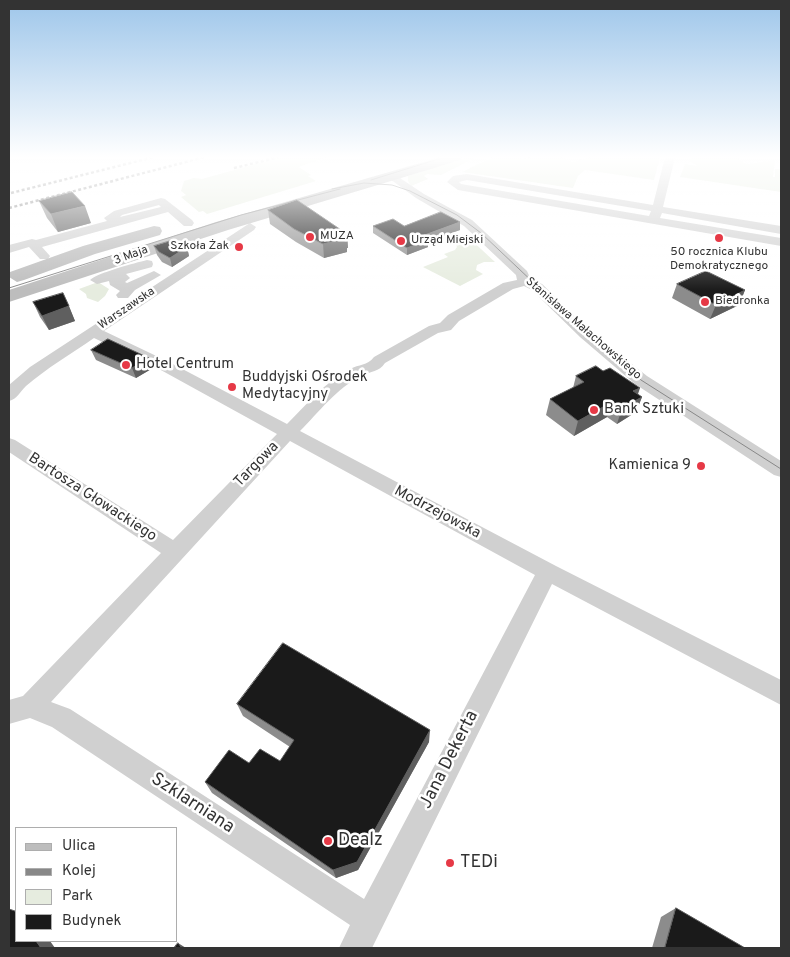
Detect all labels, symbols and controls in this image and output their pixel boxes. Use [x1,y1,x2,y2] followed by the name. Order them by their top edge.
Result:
[320,230,354,244] place label: MUZA
[304,231,316,243] marker: MUZA
[713,232,725,244] marker: 50 rocznica Klubu Demokratycznego
[411,234,483,248] place label: Urząd Miejski
[395,235,407,247] marker: Urząd Miejski
[170,240,229,254] place label: Szkoła Żak
[233,241,245,253] marker: Szkoła Żak
[112,243,150,269] street label: 3 Maja
[670,246,768,274] place label: 50 rocznica Klubu Demokratycznego
[522,275,644,383] street label: Stanisława Małachowskiego
[96,285,158,333] street label: Warszawska
[715,295,769,309] place label: Biedronka
[699,296,711,308] marker: Biedronka
[136,356,234,374] place label: Hotel Centrum
[120,359,132,371] marker: Hotel Centrum
[242,369,368,404] place label: Buddyjski Ośrodek Medytacyjny
[226,381,238,393] marker: Buddyjski Ośrodek Medytacyjny
[604,401,684,419] place label: Bank Sztuki
[588,404,600,416] marker: Bank Sztuki
[231,438,283,492] street label: Targowa
[25,450,159,546] street label: Bartosza Głowackiego
[609,457,691,475] place label: Kamienica 9
[695,460,707,472] marker: Kamienica 9
[391,483,483,543] street label: Modrzejowska
[416,707,484,813] street label: Jana Dekerta
[146,769,238,839] street label: Szklarniana
[15,827,178,942] legend
[338,830,383,852] place label: Dealz
[322,835,334,847] marker: Dealz
[62,837,95,856] text: Ulica
[460,852,498,874] place label: TEDi
[444,857,456,869] marker: TEDi
[62,862,96,881] text: Kolej
[62,887,93,906] text: Park
[62,912,121,931] text: Budynek

